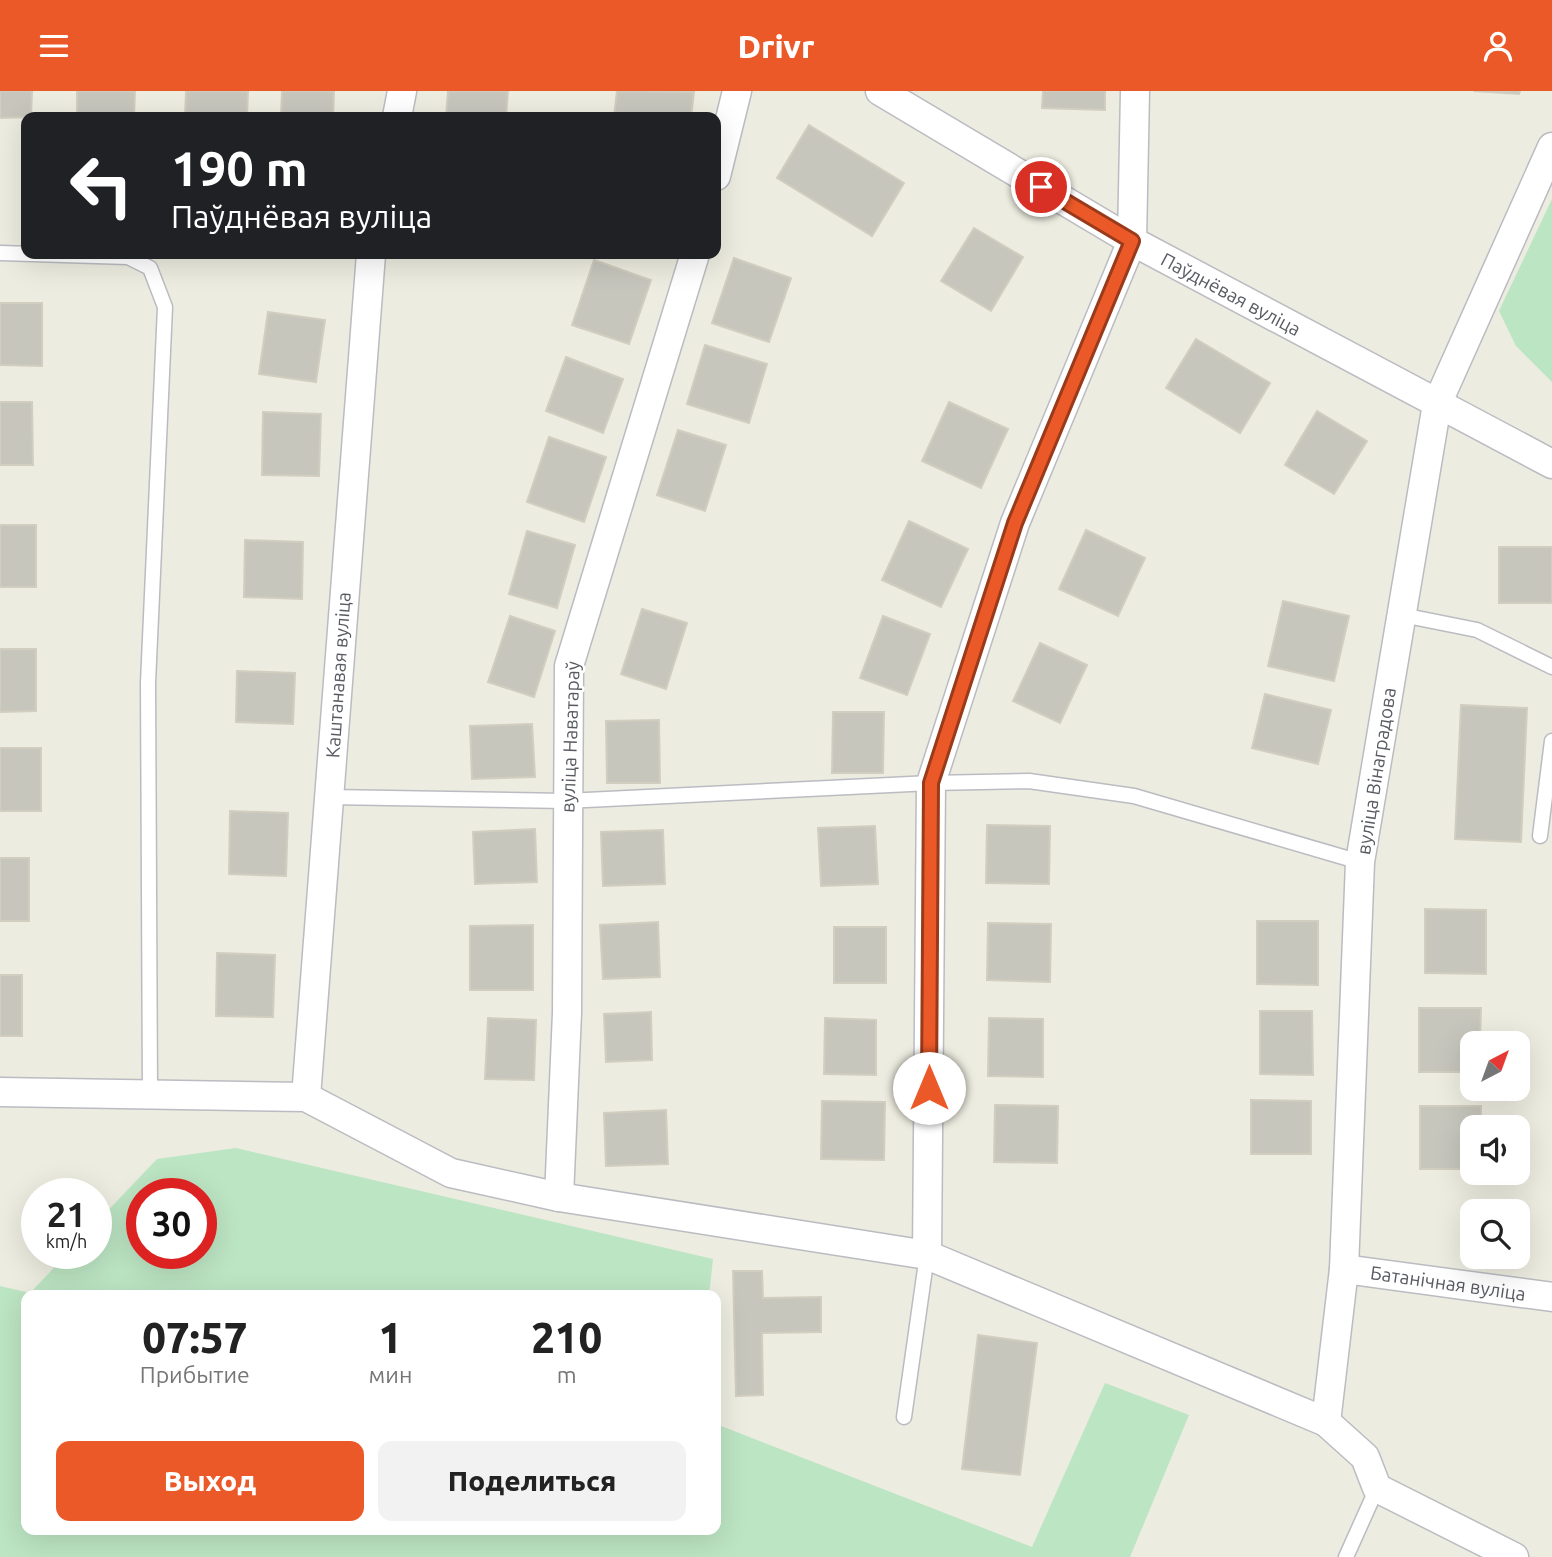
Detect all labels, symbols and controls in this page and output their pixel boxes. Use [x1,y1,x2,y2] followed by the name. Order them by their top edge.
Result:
[35,27,73,65] icon: menu
[1479,27,1517,65] icon: person
[738,28,814,64] text: Drivr
[56,140,147,231] icon: left
[171,140,308,195] text: 190 m
[1011,157,1071,217] pin
[1022,168,1060,206] icon: arrive
[171,198,432,234] text: Паўднёвая вуліца
[1157,248,1305,340] street label: Паўднёвая вуліца
[321,591,355,759] street label: Каштанавая вуліца
[556,661,584,813] street label: вуліца Наватараў
[1352,686,1400,856] street label: вуліца Вінаградова
[1460,1031,1530,1101] north arrow
[1460,1031,1530,1269] map controls
[892,1051,966,1125] position arrow
[1460,1115,1530,1185] button: sound
[126,1178,217,1269] speed limit sign: 30
[47,1194,86,1234] text: 21
[1460,1199,1530,1269] button: search
[46,1231,87,1251] text: km/h
[1369,1261,1527,1305] street label: Батанічная вуліца
[142,1314,247,1361] text: 07:57
[379,1314,402,1361] text: 1
[531,1314,602,1361] text: 210
[140,1362,250,1387] text: Прибытие
[369,1362,412,1387] text: мин
[557,1362,577,1387] text: m
[56,1441,364,1521] button: Выход
[378,1441,686,1521] button: Поделиться

